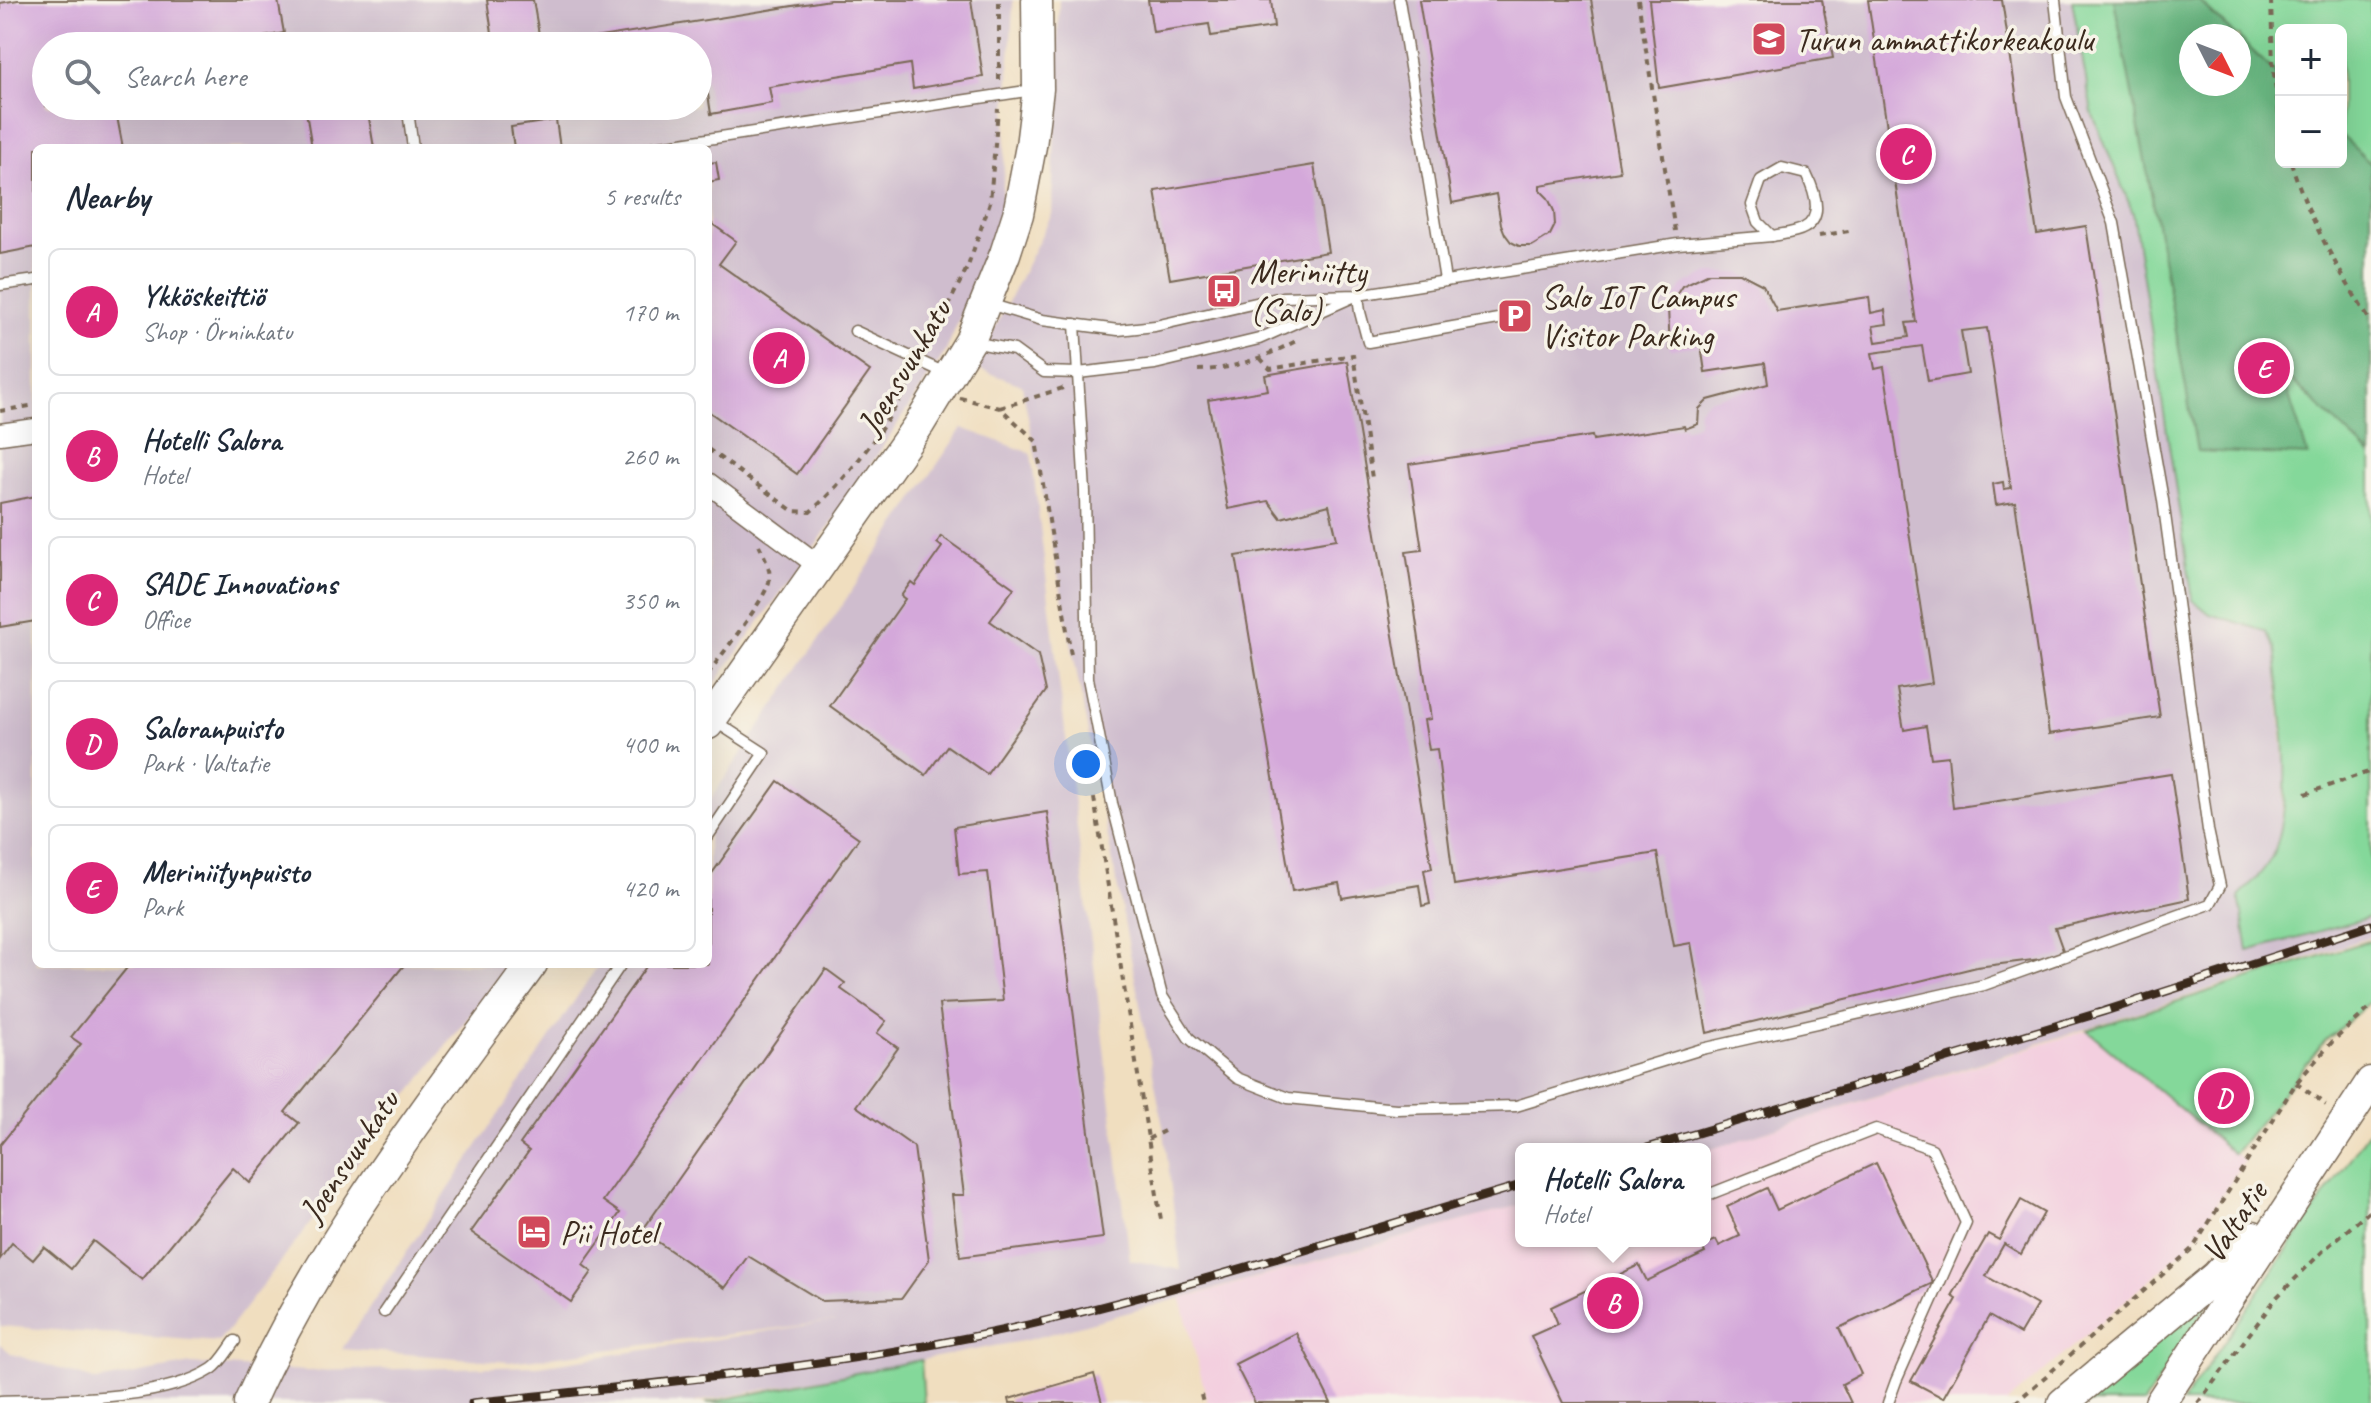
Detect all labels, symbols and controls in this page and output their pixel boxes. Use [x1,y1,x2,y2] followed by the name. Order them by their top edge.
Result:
[1795,18,2096,61] place label: Turun ammattikorkeakoulu
[1750,20,1788,58] school or university icon: Turun ammattikorkeakoulu
[2179,24,2251,96] north arrow
[2275,24,2347,168] map controls
[2275,24,2347,96] button: +
[32,32,712,120] search box
[60,54,104,98] icon: search
[124,57,246,95] text: Search here
[2275,96,2347,168] button: −
[1880,124,1932,184] pin: C
[64,175,150,218] text: Nearby
[604,180,680,213] text: 5 results
[1250,250,1369,332] place label: Meriniitty (Salo)
[1205,272,1243,310] bus stop icon: Meriniitty (Salo)
[1541,275,1738,357] place label: Salo IoT Campus Visitor Parking
[142,277,264,315] text: Ykköskeittiö
[846,289,962,444] street label: Joensuunkatu
[85,296,99,329] text: A
[622,296,678,329] text: 170 m
[1496,297,1534,335] parking icon: Salo IoT Campus Visitor Parking
[142,315,292,348] text: Shop · Örninkatu
[753,328,805,388] pin: A
[2238,338,2290,398] pin: E
[142,421,281,459] text: Hotelli Salora
[85,440,99,473] text: B
[622,440,678,473] text: 260 m
[142,459,187,492] text: Hotel
[142,565,337,603] text: SADE Innovations
[86,584,98,617] text: C
[622,584,678,617] text: 350 m
[142,603,190,636] text: Office
[142,709,283,747] text: Saloranpuisto
[84,728,100,761] text: D
[622,728,678,761] text: 400 m
[1066,744,1106,784] your location
[142,747,269,780] text: Park · Valtatie
[142,853,310,891] text: Meriniitynpuisto
[85,872,99,905] text: E
[622,872,678,905] text: 420 m
[142,891,183,924] text: Park
[2198,1068,2250,1128] pin: D
[288,1080,410,1232] street label: Joensuunkatu
[1515,1143,1711,1247] popup
[1543,1160,1683,1198] text: Hotelli Salora
[2191,1171,2278,1271] street label: Valtatie
[1543,1198,1589,1231] text: Hotel
[560,1211,663,1254] place label: Pii Hotel
[515,1213,553,1251] hotel icon: Pii Hotel
[1587,1273,1639,1333] pin: B

